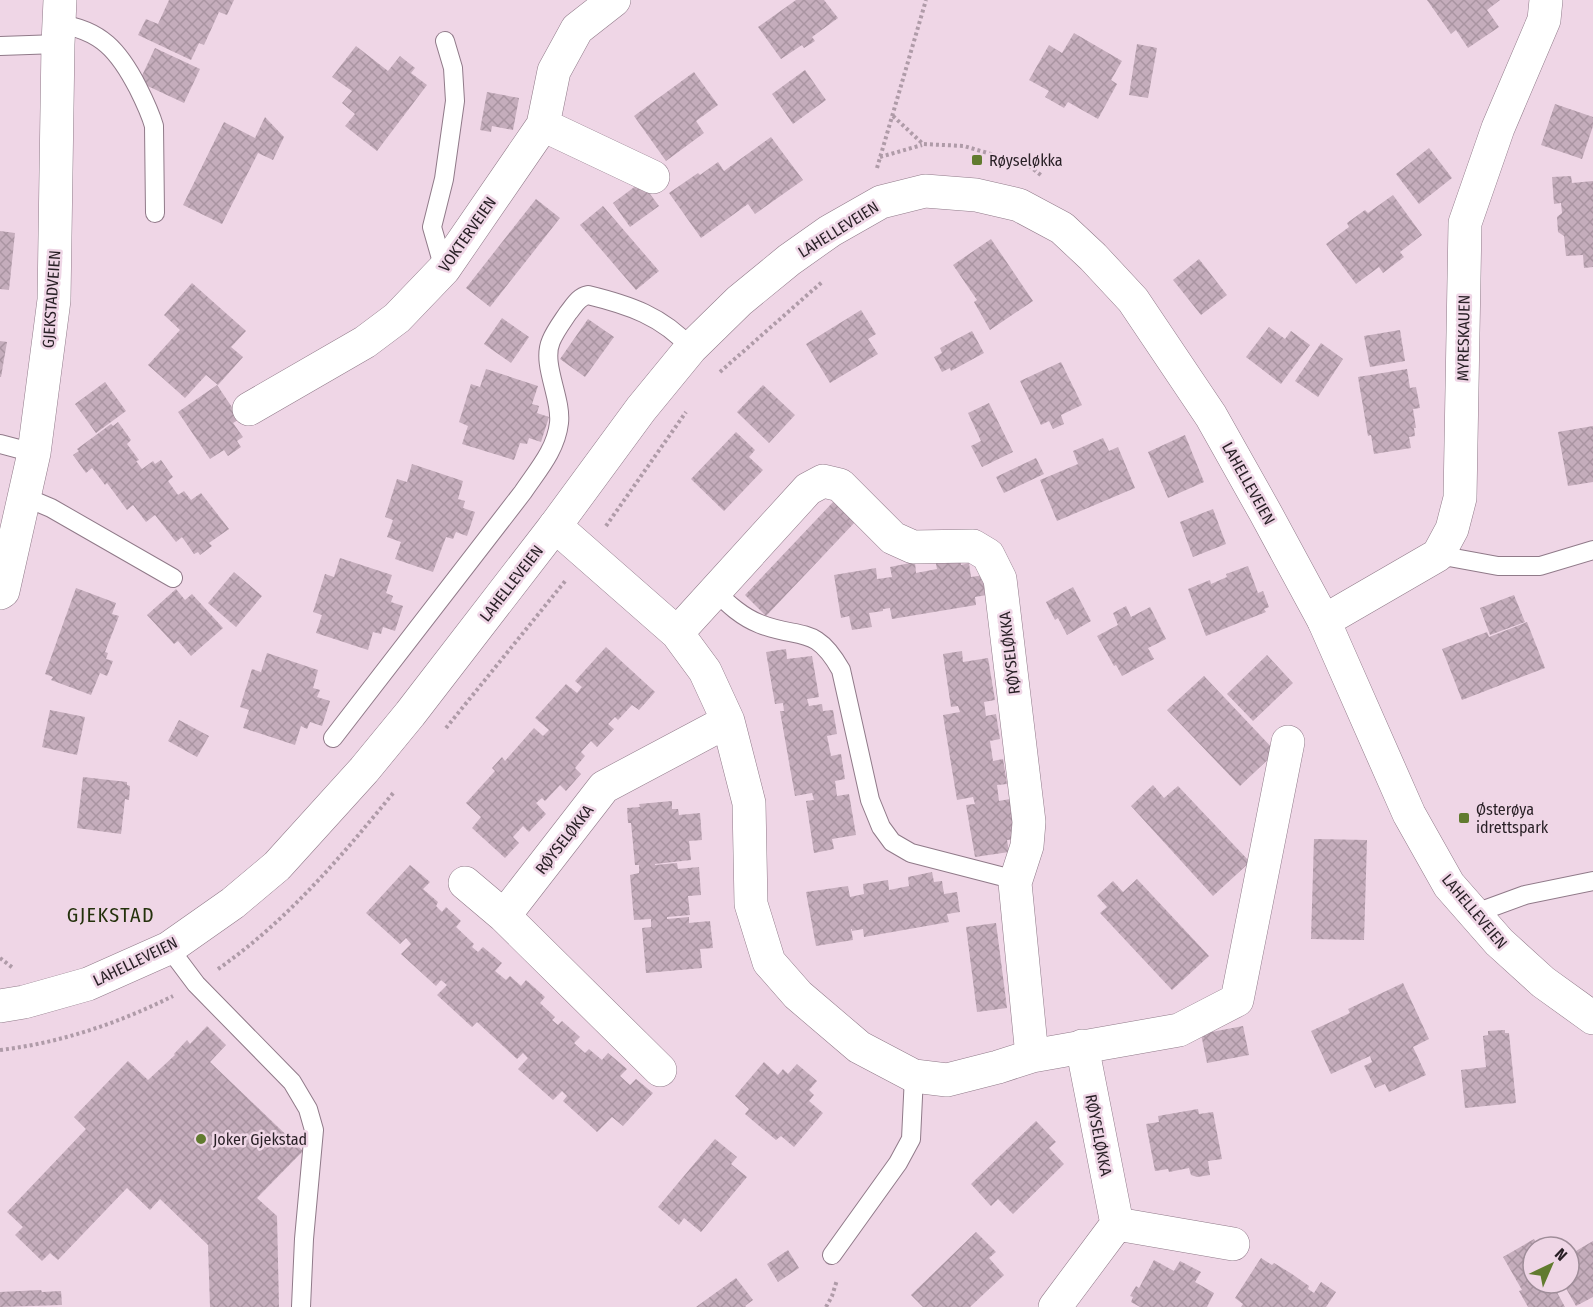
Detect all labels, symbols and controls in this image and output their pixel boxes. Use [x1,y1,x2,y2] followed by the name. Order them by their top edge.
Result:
[989,151,1063,170] place label: Røyseløkka
[970,153,984,167] marker: Røyseløkka
[435,193,500,275] street label: VOKTERVEIEN
[794,197,882,262] street label: LAHELLEVEIEN
[39,249,64,349] street label: GJEKSTADVEIEN
[1453,295,1474,381] street label: MYRESKAUEN
[1218,439,1279,528] street label: LAHELLEVEIEN
[476,541,547,625] street label: LAHELLEVEIEN
[995,610,1024,695] street label: RØYSELØKKA
[531,800,598,878] street label: RØYSELØKKA
[1476,800,1549,837] place label: Østerøya idrettspark
[1457,811,1471,825] marker: Østerøya idrettspark
[1438,870,1511,952] street label: LAHELLEVEIEN
[67,903,155,927] district label: GJEKSTAD
[90,933,180,990] street label: LAHELLEVEIEN
[1081,1093,1116,1178] street label: RØYSELØKKA
[213,1130,307,1149] place label: Joker Gjekstad
[194,1132,208,1146] marker: Joker Gjekstad
[1521,1235,1581,1295] north arrow
[1551,1244,1571,1265] text: N

